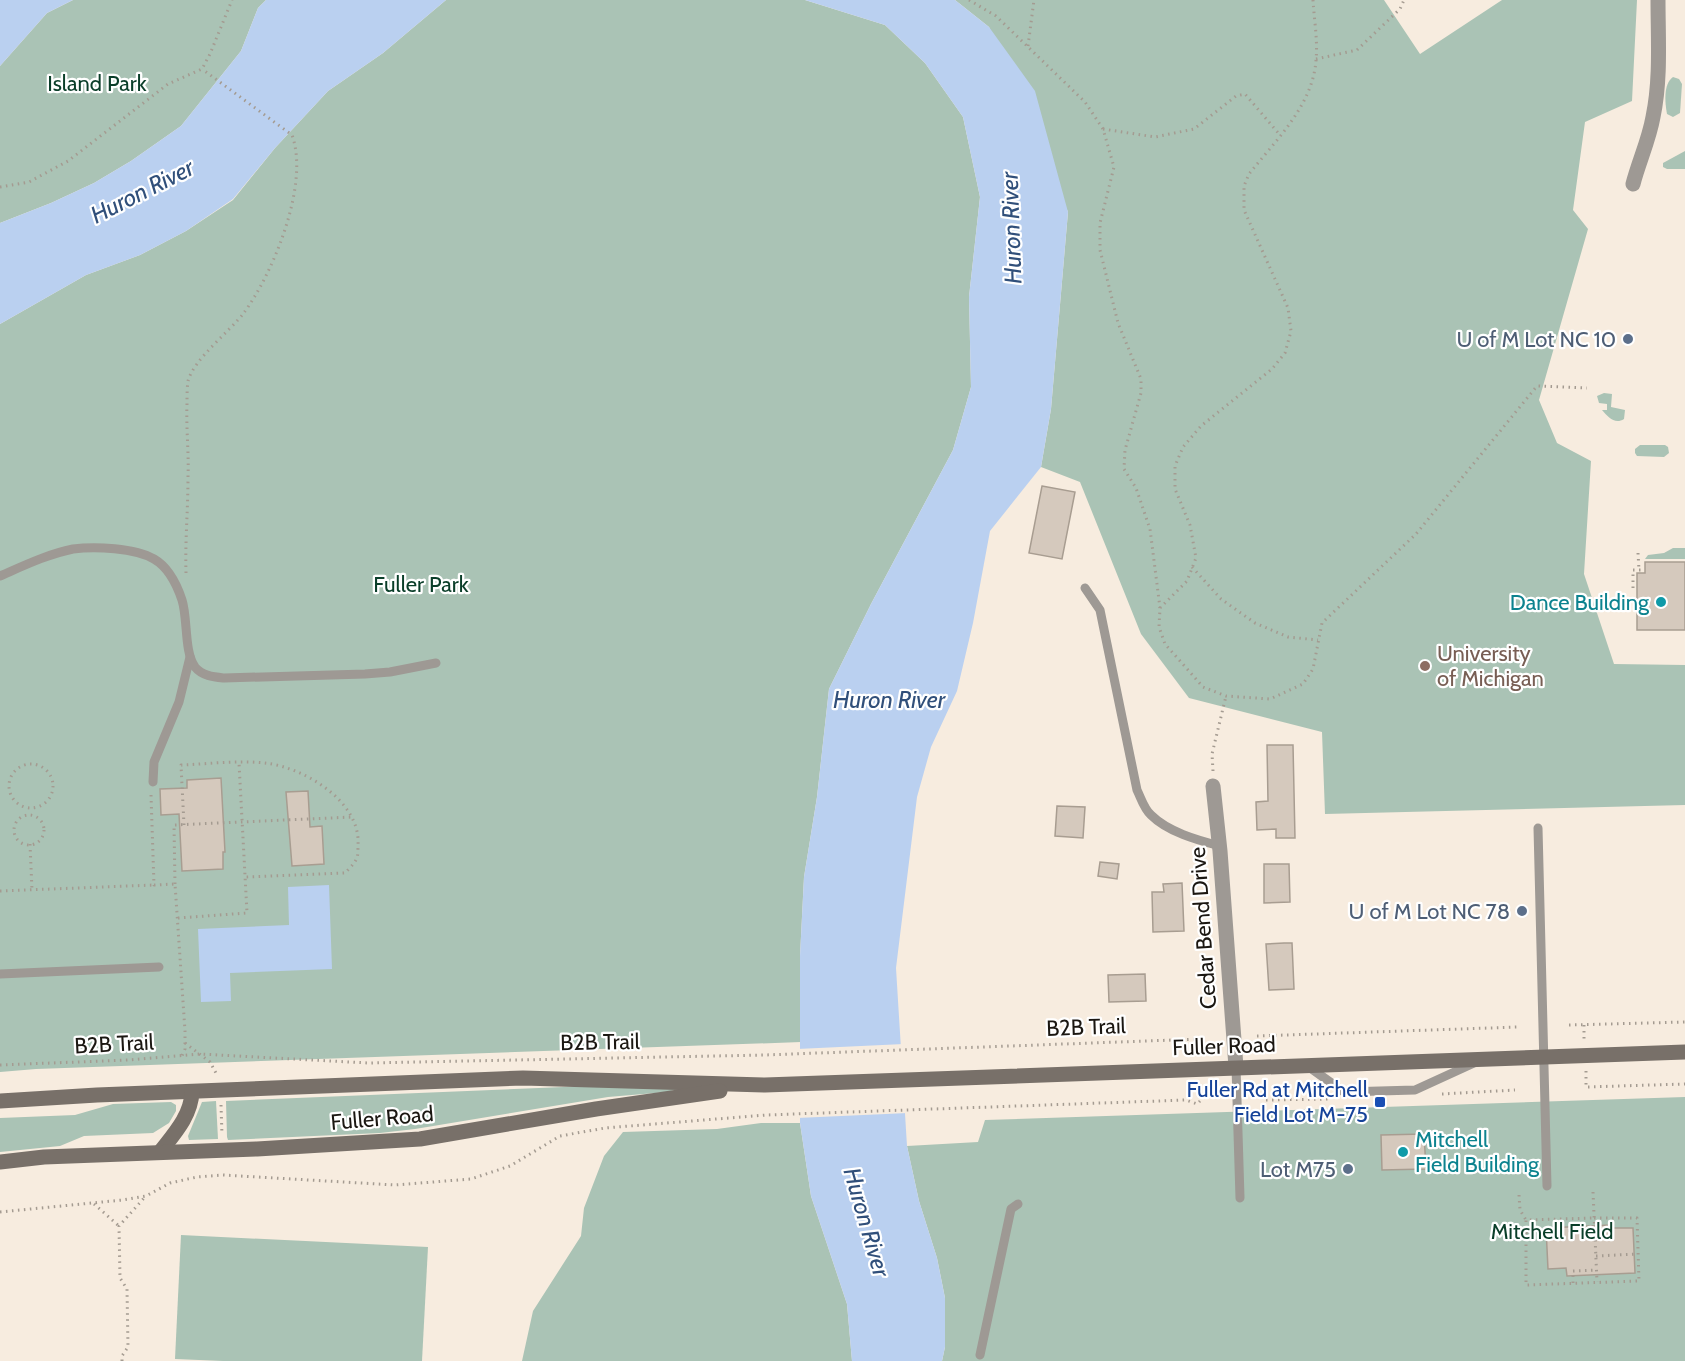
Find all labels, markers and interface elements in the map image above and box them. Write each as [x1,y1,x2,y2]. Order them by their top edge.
park label: Island Park [47,70,147,97]
water label: Huron River [85,152,200,229]
water label: Huron River [994,170,1027,285]
place label: U of M Lot NC 10 [1456,326,1616,353]
marker: U of M Lot NC 10 [1621,332,1635,346]
park label: Fuller Park [373,571,469,598]
place label: Dance Building [1510,589,1650,616]
marker: Dance Building [1654,595,1668,609]
place label: University of Michigan [1437,640,1544,692]
marker: University of Michigan [1418,659,1432,673]
water label: Huron River [833,685,947,714]
street label: Cedar Bend Drive [1184,846,1222,1010]
place label: U of M Lot NC 78 [1349,898,1510,925]
marker: U of M Lot NC 78 [1515,904,1529,918]
street label: B2B Trail [1046,1012,1127,1042]
street label: B2B Trail [74,1028,155,1060]
street label: B2B Trail [560,1028,641,1056]
street label: Fuller Road [1172,1031,1276,1061]
place label: Fuller Rd at Mitchell Field Lot M-75 [1186,1076,1369,1128]
marker: Fuller Rd at Mitchell Field Lot M-75 [1373,1095,1387,1109]
street label: Fuller Road [329,1100,435,1136]
place label: Mitchell Field Building [1415,1126,1540,1178]
marker: Mitchell Field Building [1396,1145,1410,1159]
place label: Lot M75 [1260,1156,1336,1183]
marker: Lot M75 [1341,1162,1355,1176]
water label: Huron River [838,1164,897,1281]
park label: Mitchell Field [1491,1218,1613,1245]

